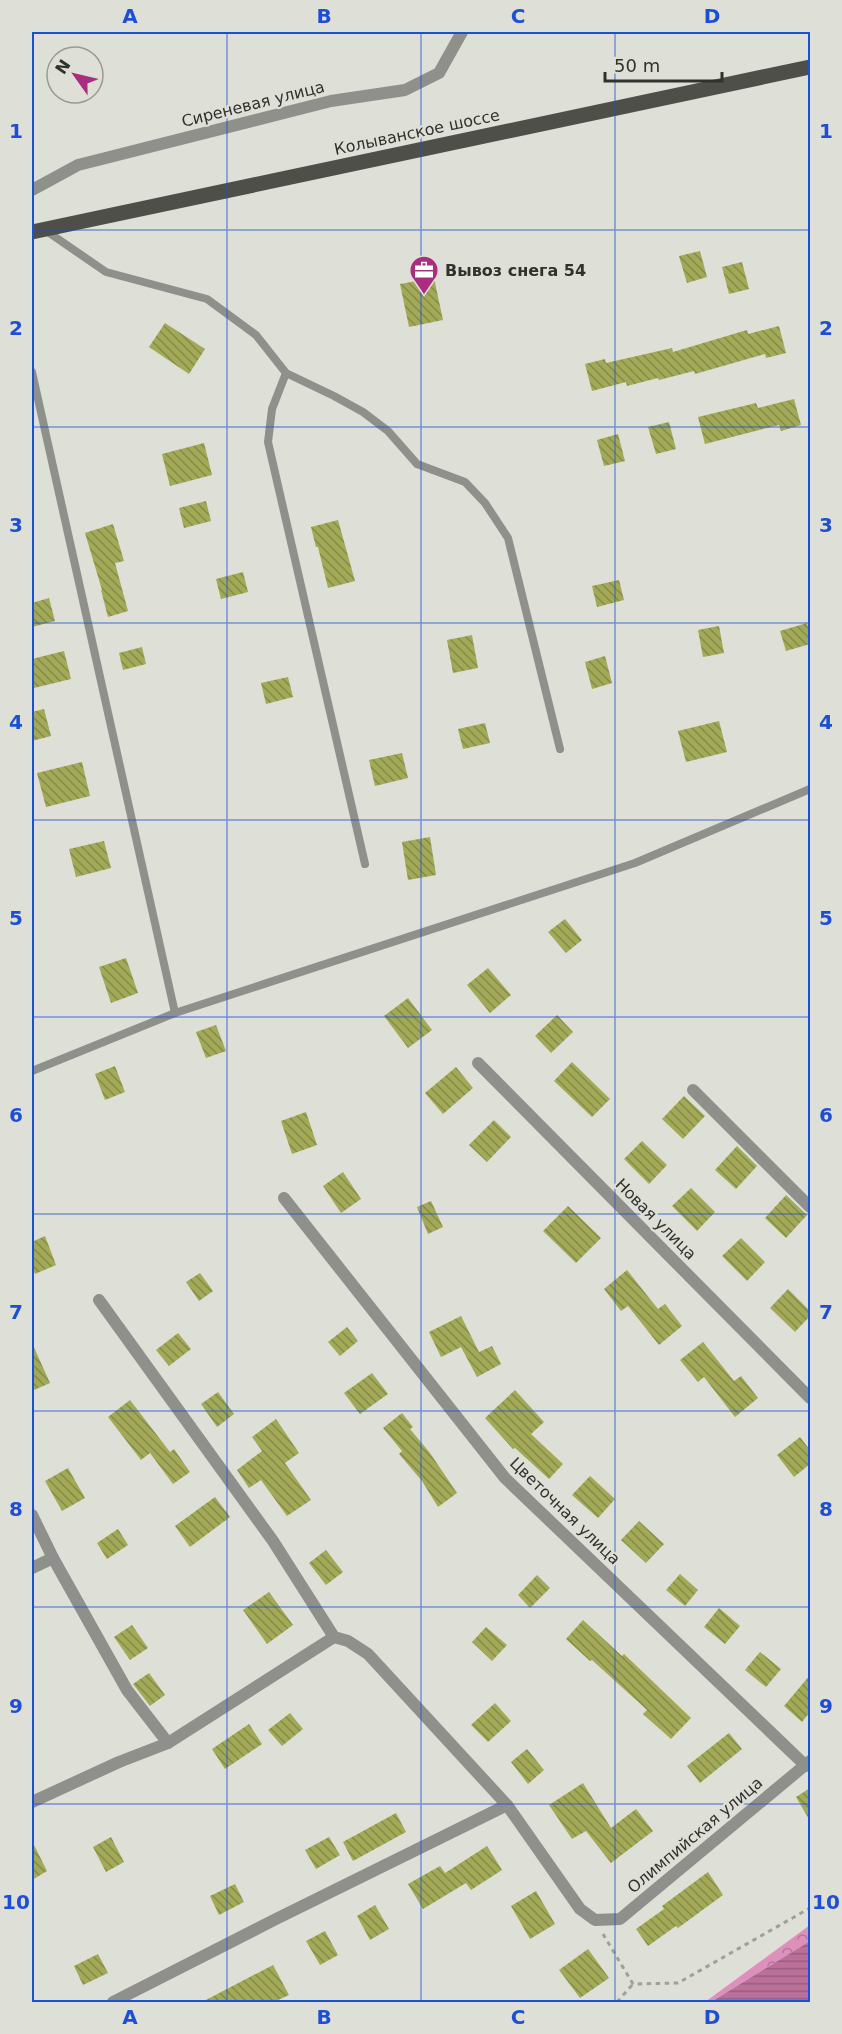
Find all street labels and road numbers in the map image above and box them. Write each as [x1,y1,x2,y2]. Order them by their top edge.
street label: Сиреневая улица [180,77,326,131]
street label: Колыванское шоссе [332,105,502,159]
street label: Новая улица [612,1175,700,1263]
street label: Цветочная улица [506,1453,624,1569]
street label: Олимпийская улица [624,1773,766,1897]

